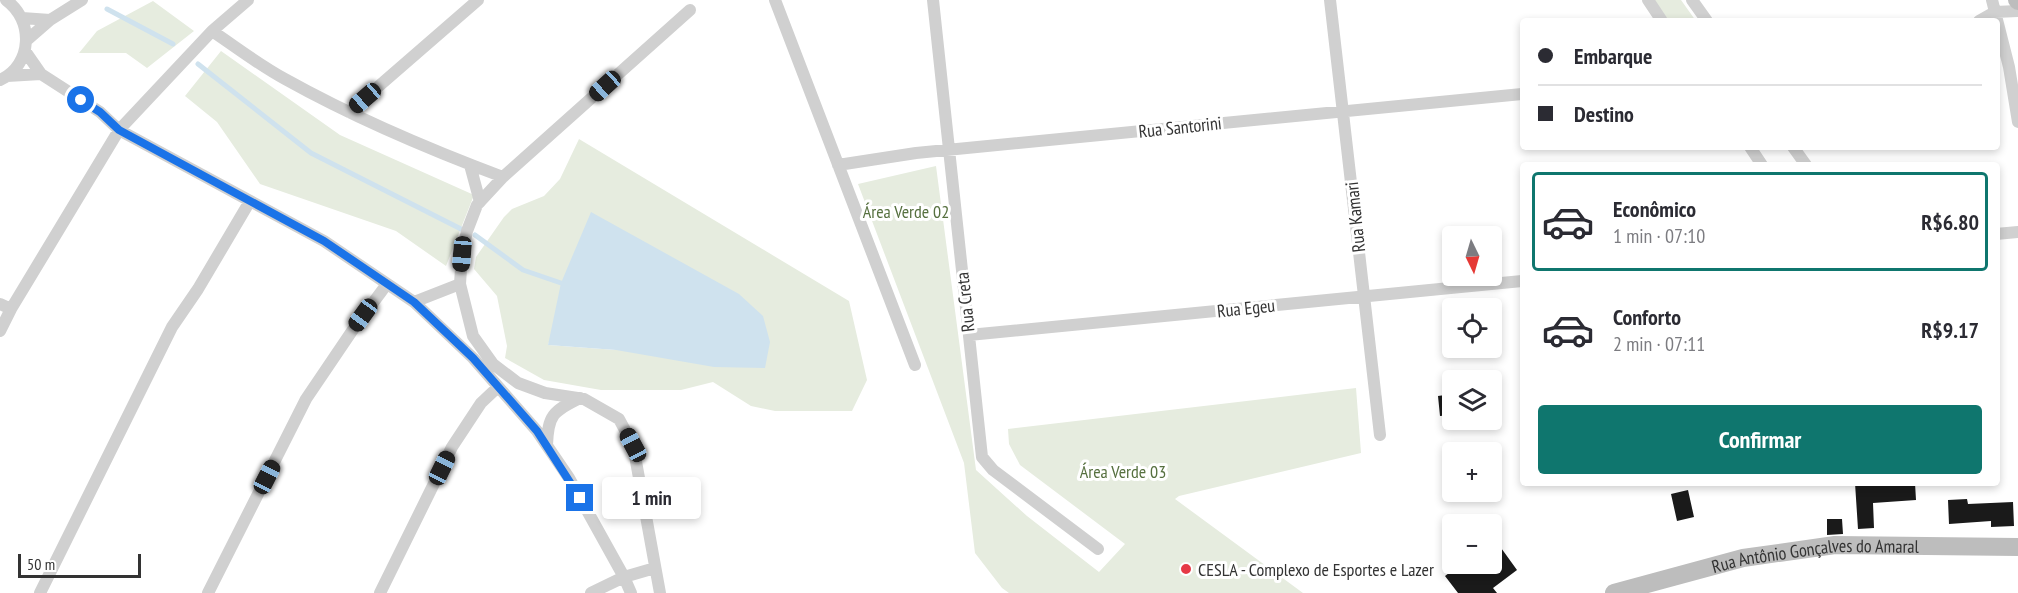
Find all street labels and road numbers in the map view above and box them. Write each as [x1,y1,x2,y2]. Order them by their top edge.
street label: Rua Santorini [1137,111,1223,143]
street label: Rua Kamari [1340,181,1370,253]
street label: Rua Creta [950,271,980,333]
street label: Rua Egeu [1216,294,1276,322]
street label: Rua Antônio Gonçalves do Amaral [1709,533,1920,578]

